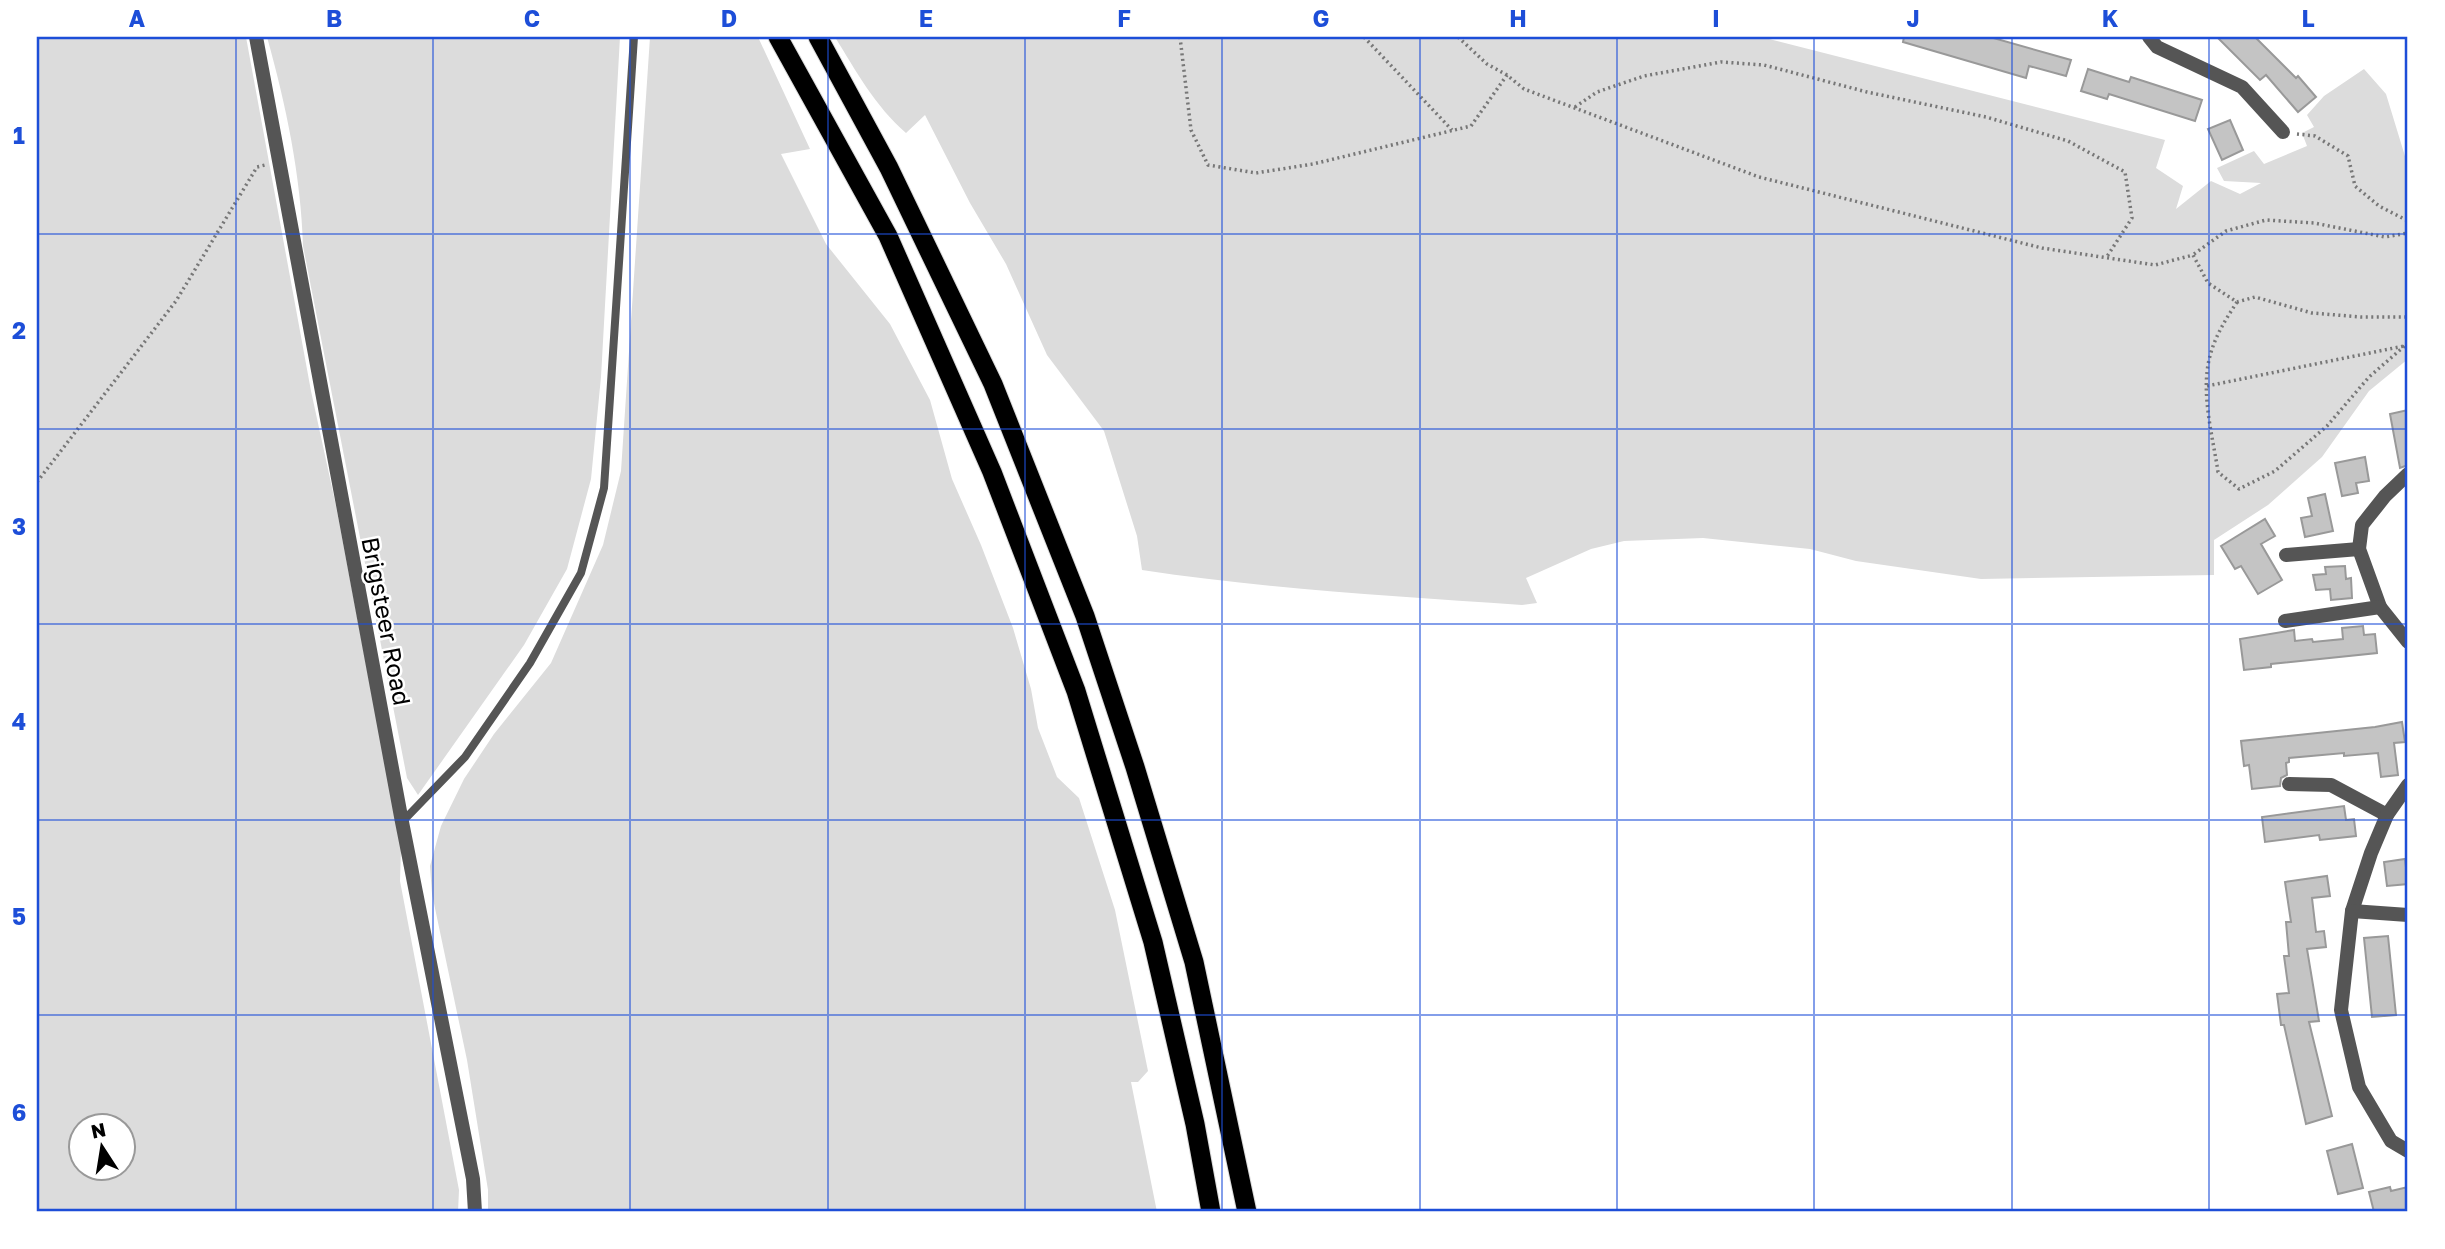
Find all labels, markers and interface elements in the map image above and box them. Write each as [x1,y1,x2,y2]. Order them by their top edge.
text: A [129,4,146,32]
text: B [326,4,342,32]
text: C [524,4,540,32]
text: D [721,4,737,32]
text: E [919,4,933,32]
text: F [1117,4,1131,32]
text: G [1313,4,1329,32]
text: H [1509,4,1527,32]
text: I [1712,4,1720,32]
text: J [1906,4,1920,32]
text: K [2102,4,2119,32]
text: L [2301,4,2315,32]
text: 1 [13,121,25,149]
text: 2 [12,316,26,344]
text: 3 [12,512,26,540]
street label: Brigsteer Road [356,534,418,708]
text: 4 [12,707,26,735]
text: 5 [12,902,26,930]
text: 6 [12,1098,26,1126]
north arrow [66,1112,136,1182]
text: N [89,1117,108,1143]

